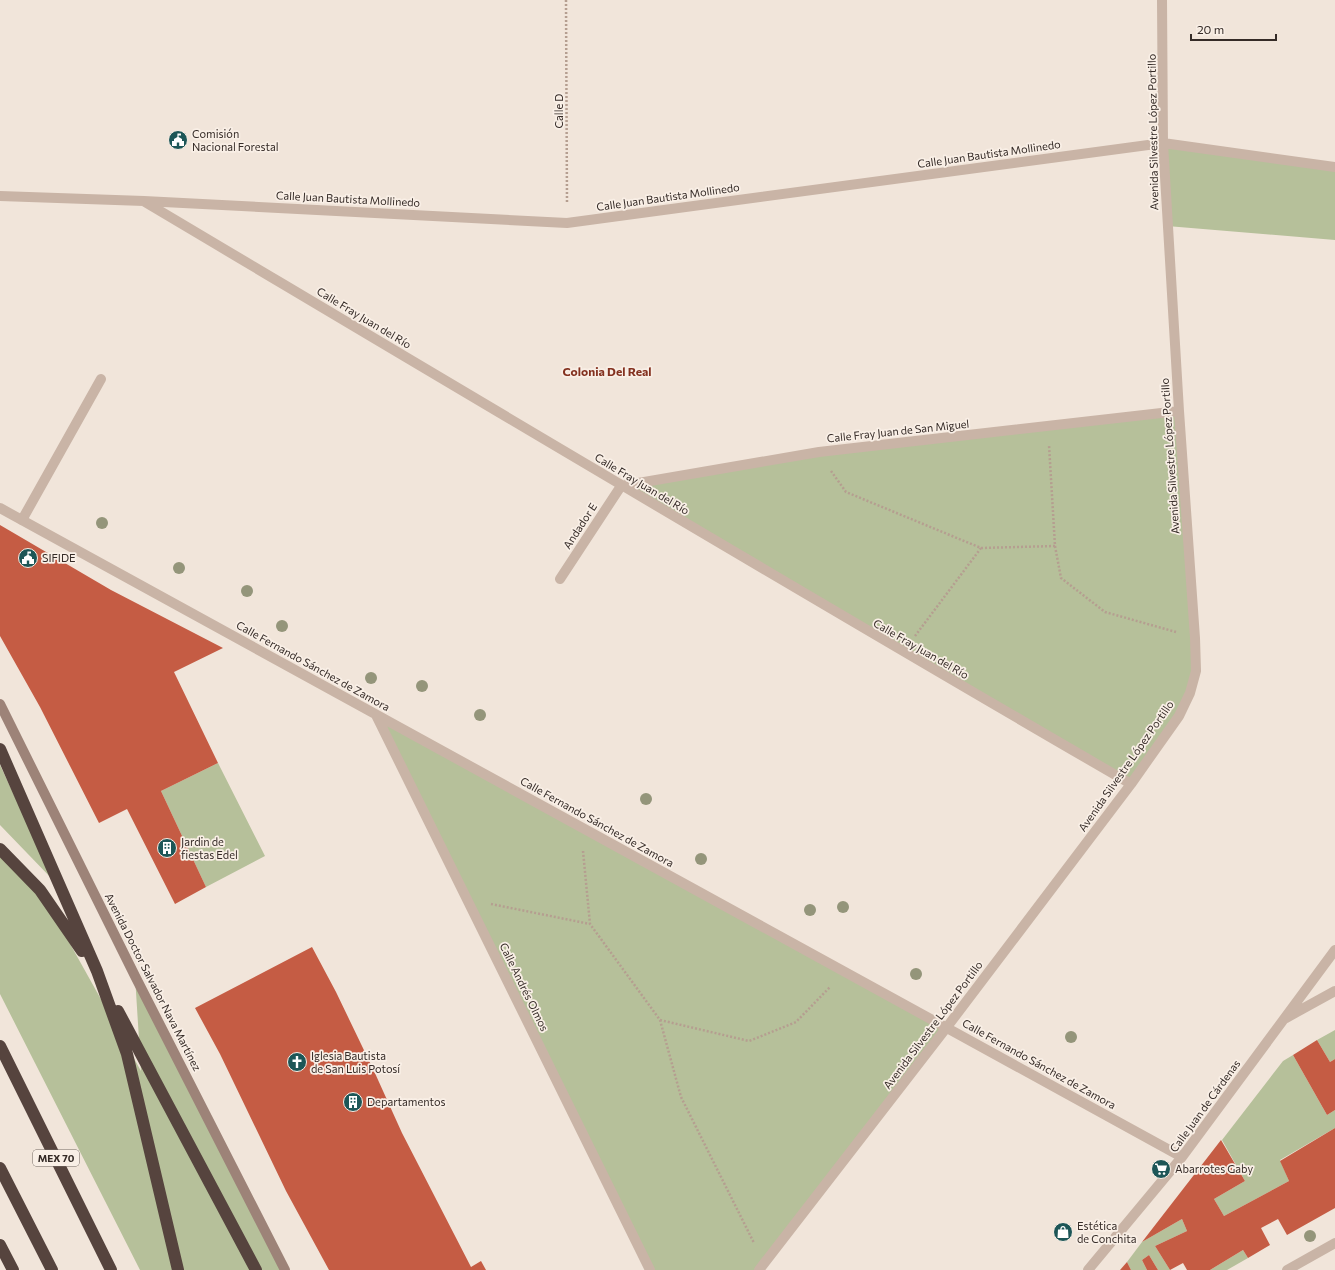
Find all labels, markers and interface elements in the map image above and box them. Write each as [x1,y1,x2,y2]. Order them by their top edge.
scale bar [1191,16,1276,42]
text: 20 m [1197,22,1224,36]
street label: Avenida Silvestre López Portillo [1145,53,1160,210]
street label: Calle D [552,94,565,128]
place label: Comisión Nacional Forestal [192,127,279,153]
public building icon: Comisión Nacional Forestal [167,129,189,151]
street label: Calle Juan Bautista Mollinedo [916,137,1062,171]
street label: Calle Juan Bautista Mollinedo [595,180,741,214]
street label: Calle Juan Bautista Mollinedo [275,188,421,210]
street label: Calle Fray Juan del Río [314,284,414,352]
district label: Colonia Del Real [562,364,652,378]
street label: Avenida Silvestre López Portillo [1158,377,1181,535]
street label: Calle Fray Juan de San Miguel [826,417,970,445]
street label: Calle Fray Juan del Río [592,450,692,518]
street label: Andador E [560,500,599,551]
public building icon: SIFIDE [17,547,39,569]
place label: SIFIDE [42,551,76,564]
street label: Calle Fray Juan del Río [871,616,972,682]
street label: Calle Fernando Sánchez de Zamora [234,618,392,713]
street label: Avenida Silvestre López Portillo [1075,697,1176,834]
street label: Calle Fernando Sánchez de Zamora [518,774,676,869]
place label: Jardin de fiestas Edel [181,835,238,861]
building icon: Jardin de fiestas Edel [156,837,178,859]
street label: Avenida Doctor Salvador Nava Martínez [103,891,204,1073]
street label: Calle Andrés Olmos [497,940,552,1033]
street label: Avenida Silvestre López Portillo [880,958,985,1091]
street label: Calle Fernando Sánchez de Zamora [960,1016,1118,1111]
place label: Iglesia Bautista de San Luis Potosí [311,1049,401,1075]
church icon: Iglesia Bautista de San Luis Potosí [286,1051,308,1073]
street label: Calle Juan de Cárdenas [1167,1057,1243,1155]
building icon: Departamentos [342,1091,364,1113]
place label: Departamentos [367,1095,445,1108]
road number: MEX 70 [33,1150,79,1166]
supermarket icon: Abarrotes Gaby [1150,1158,1172,1180]
place label: Abarrotes Gaby [1175,1162,1253,1175]
place label: Estética de Conchita [1077,1219,1137,1245]
shop icon: Estética de Conchita [1052,1221,1074,1243]

